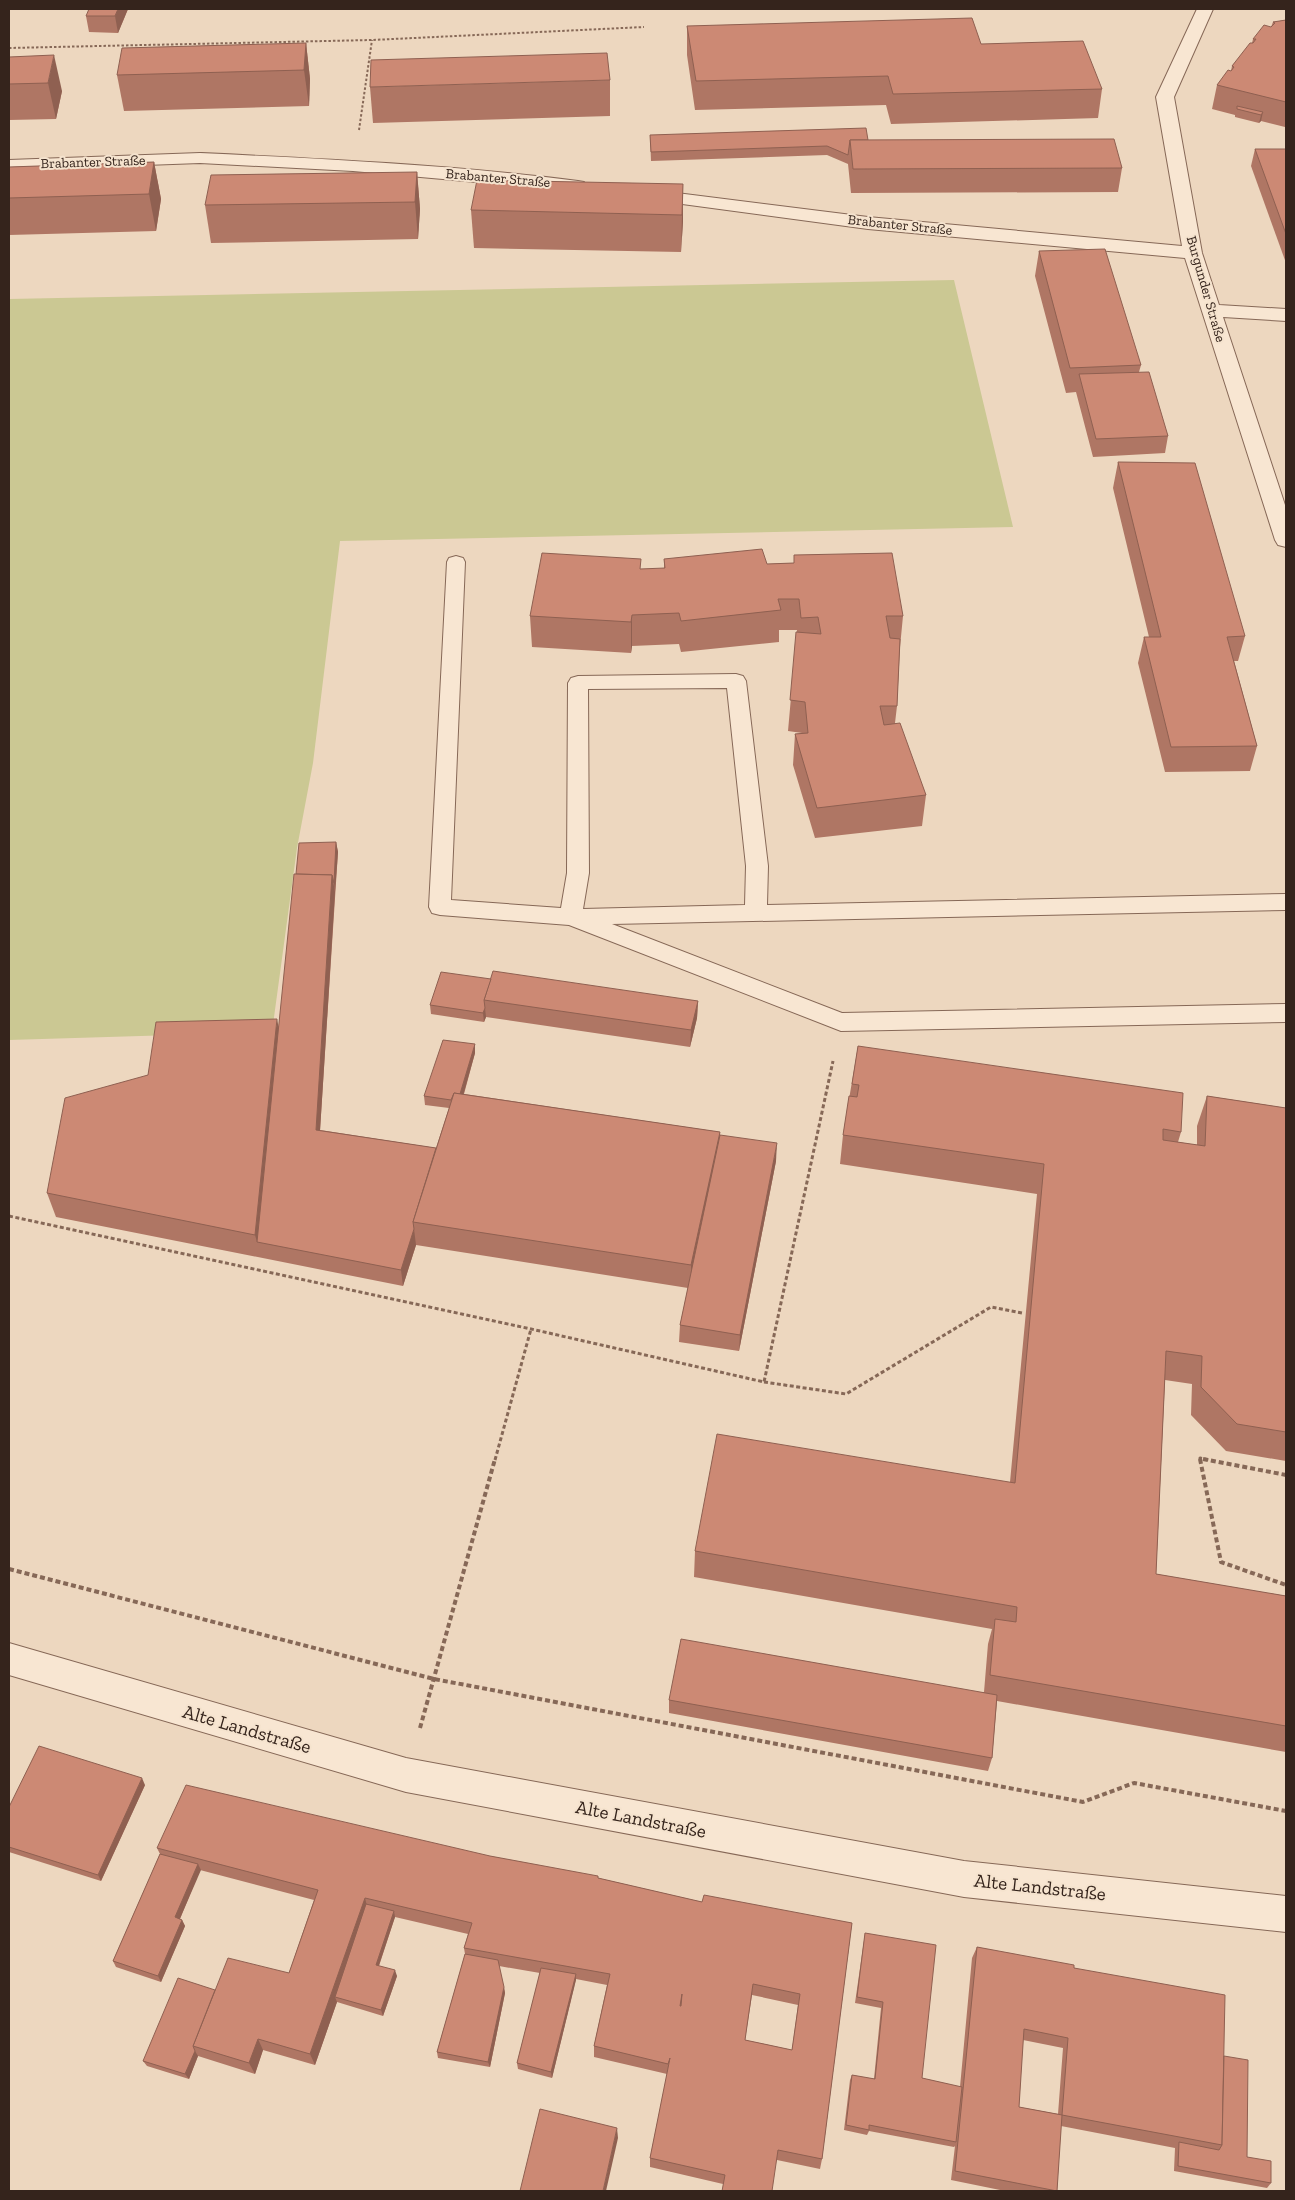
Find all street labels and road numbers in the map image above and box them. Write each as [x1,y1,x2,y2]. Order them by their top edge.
street label: Brabanter Straße [40,152,146,172]
street label: Brabanter Straße [445,165,551,191]
street label: Brabanter Straße [847,211,953,239]
street label: Burgunder Straße [1183,234,1229,345]
street label: Alte Landstraße [180,1700,314,1758]
street label: Alte Landstraße [574,1795,708,1843]
street label: Alte Landstraße [973,1869,1107,1905]

